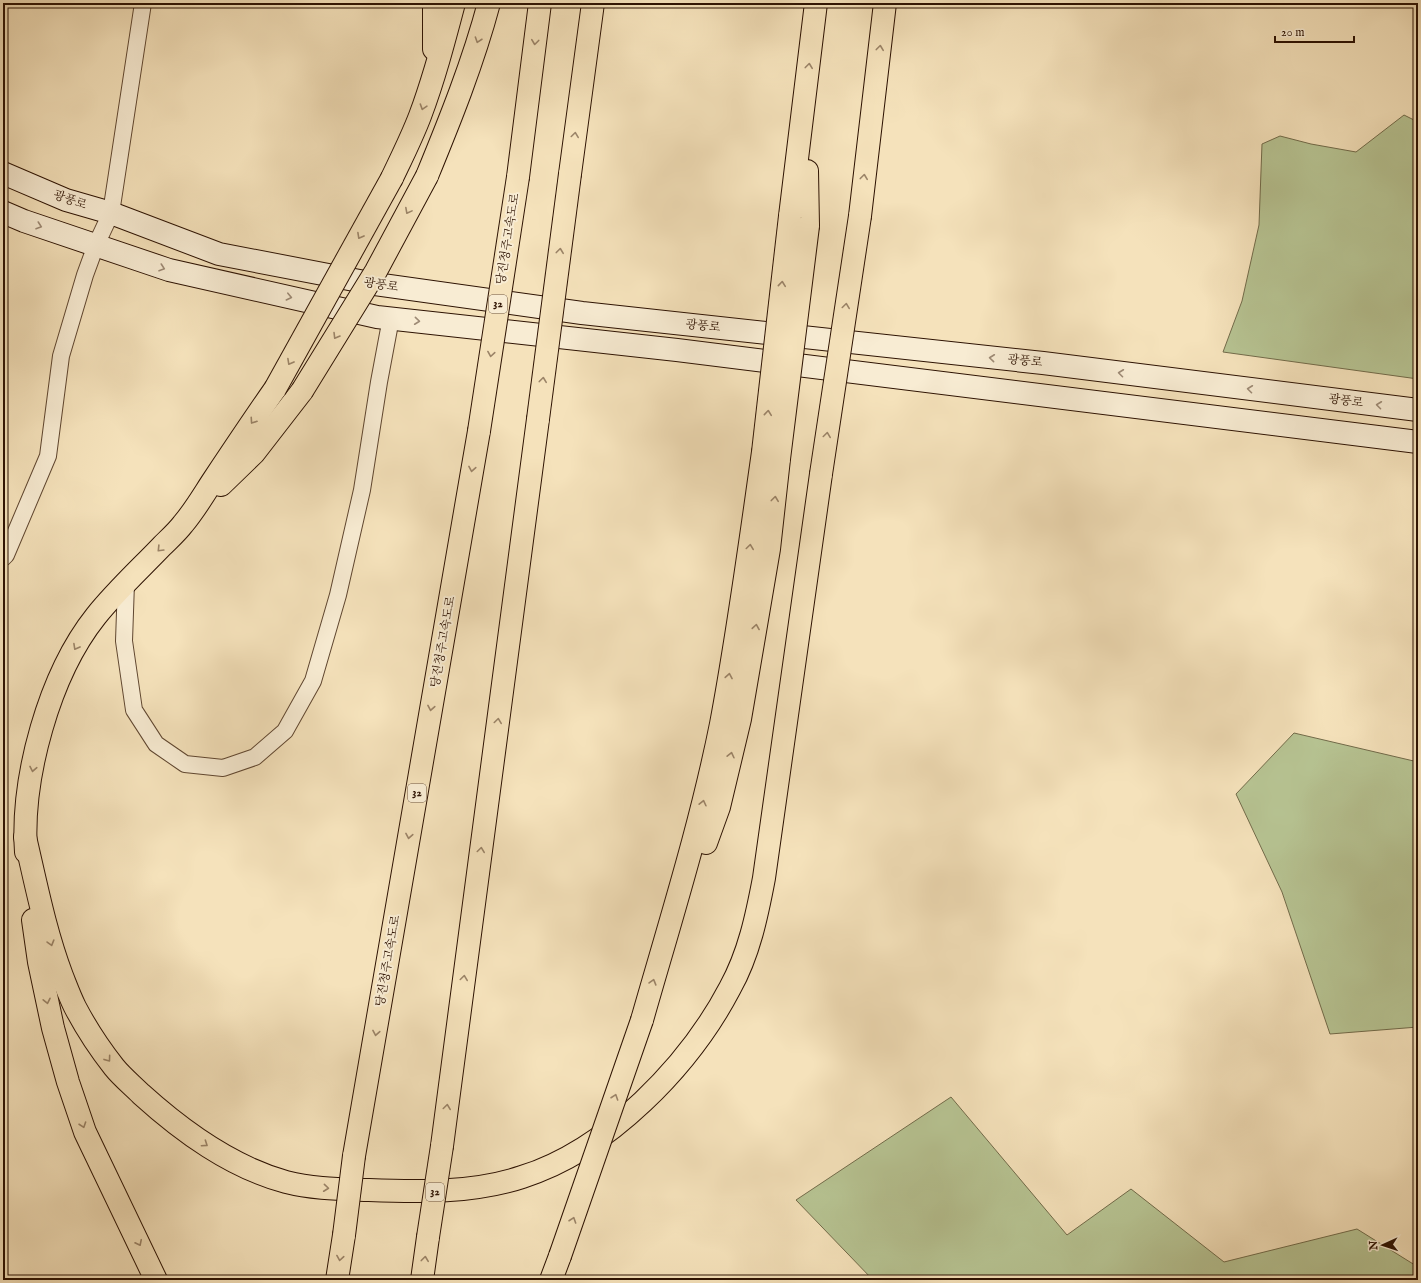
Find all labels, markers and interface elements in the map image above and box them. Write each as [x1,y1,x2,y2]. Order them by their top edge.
scale bar [1275,18,1354,44]
text: 20 m [1281,25,1304,40]
one-way arrow [474,37,483,44]
one-way arrow [531,39,540,45]
one-way arrow [875,45,884,51]
one-way arrow [804,63,813,69]
one-way arrow [419,104,428,111]
one-way arrow [570,132,579,138]
one-way arrow [860,174,869,180]
street label: 광풍로 [51,187,89,213]
street label: 당진청주고속도로 [493,192,523,286]
one-way arrow [405,207,413,214]
one-way arrow [36,221,43,230]
one-way arrow [357,232,364,240]
one-way arrow [555,248,564,254]
one-way arrow [159,263,166,272]
street label: 광풍로 [363,275,400,295]
one-way arrow [778,281,787,287]
one-way arrow [286,293,292,301]
road number: 32 [489,295,507,313]
one-way arrow [841,303,850,309]
one-way arrow [414,316,420,325]
street label: 광풍로 [685,317,721,335]
one-way arrow [334,332,341,339]
one-way arrow [487,350,496,357]
street label: 광풍로 [1007,352,1043,370]
one-way arrow [989,353,995,362]
one-way arrow [287,358,294,365]
one-way arrow [1118,369,1124,378]
one-way arrow [538,377,547,383]
one-way arrow [1247,385,1253,394]
street label: 광풍로 [1328,391,1365,411]
one-way arrow [1376,401,1382,410]
one-way arrow [763,410,772,416]
one-way arrow [251,417,258,424]
one-way arrow [822,432,831,438]
one-way arrow [468,466,477,472]
one-way arrow [770,496,779,502]
one-way arrow [157,544,165,552]
one-way arrow [745,544,754,550]
street label: 당진청주고속도로 [428,595,459,689]
one-way arrow [751,624,760,630]
one-way arrow [73,643,81,650]
one-way arrow [724,672,733,679]
one-way arrow [427,705,436,711]
one-way arrow [493,718,502,724]
one-way arrow [726,752,735,759]
one-way arrow [29,766,37,772]
road number: 32 [408,784,426,802]
one-way arrow [698,800,706,806]
one-way arrow [405,833,414,839]
one-way arrow [476,846,485,853]
street label: 당진청주고속도로 [373,914,404,1008]
one-way arrow [46,939,55,946]
one-way arrow [459,975,468,981]
one-way arrow [648,979,657,986]
one-way arrow [43,997,51,1004]
one-way arrow [372,1030,380,1036]
one-way arrow [103,1055,111,1062]
one-way arrow [611,1093,619,1100]
one-way arrow [442,1104,451,1110]
one-way arrow [78,1122,87,1129]
one-way arrow [201,1139,208,1147]
one-way arrow [323,1183,329,1192]
road number: 32 [426,1183,444,1201]
one-way arrow [568,1216,576,1223]
north arrow [1363,1225,1403,1265]
one-way arrow [134,1239,142,1246]
text: N [1367,1240,1381,1252]
one-way arrow [337,1254,345,1261]
one-way arrow [420,1256,429,1262]

